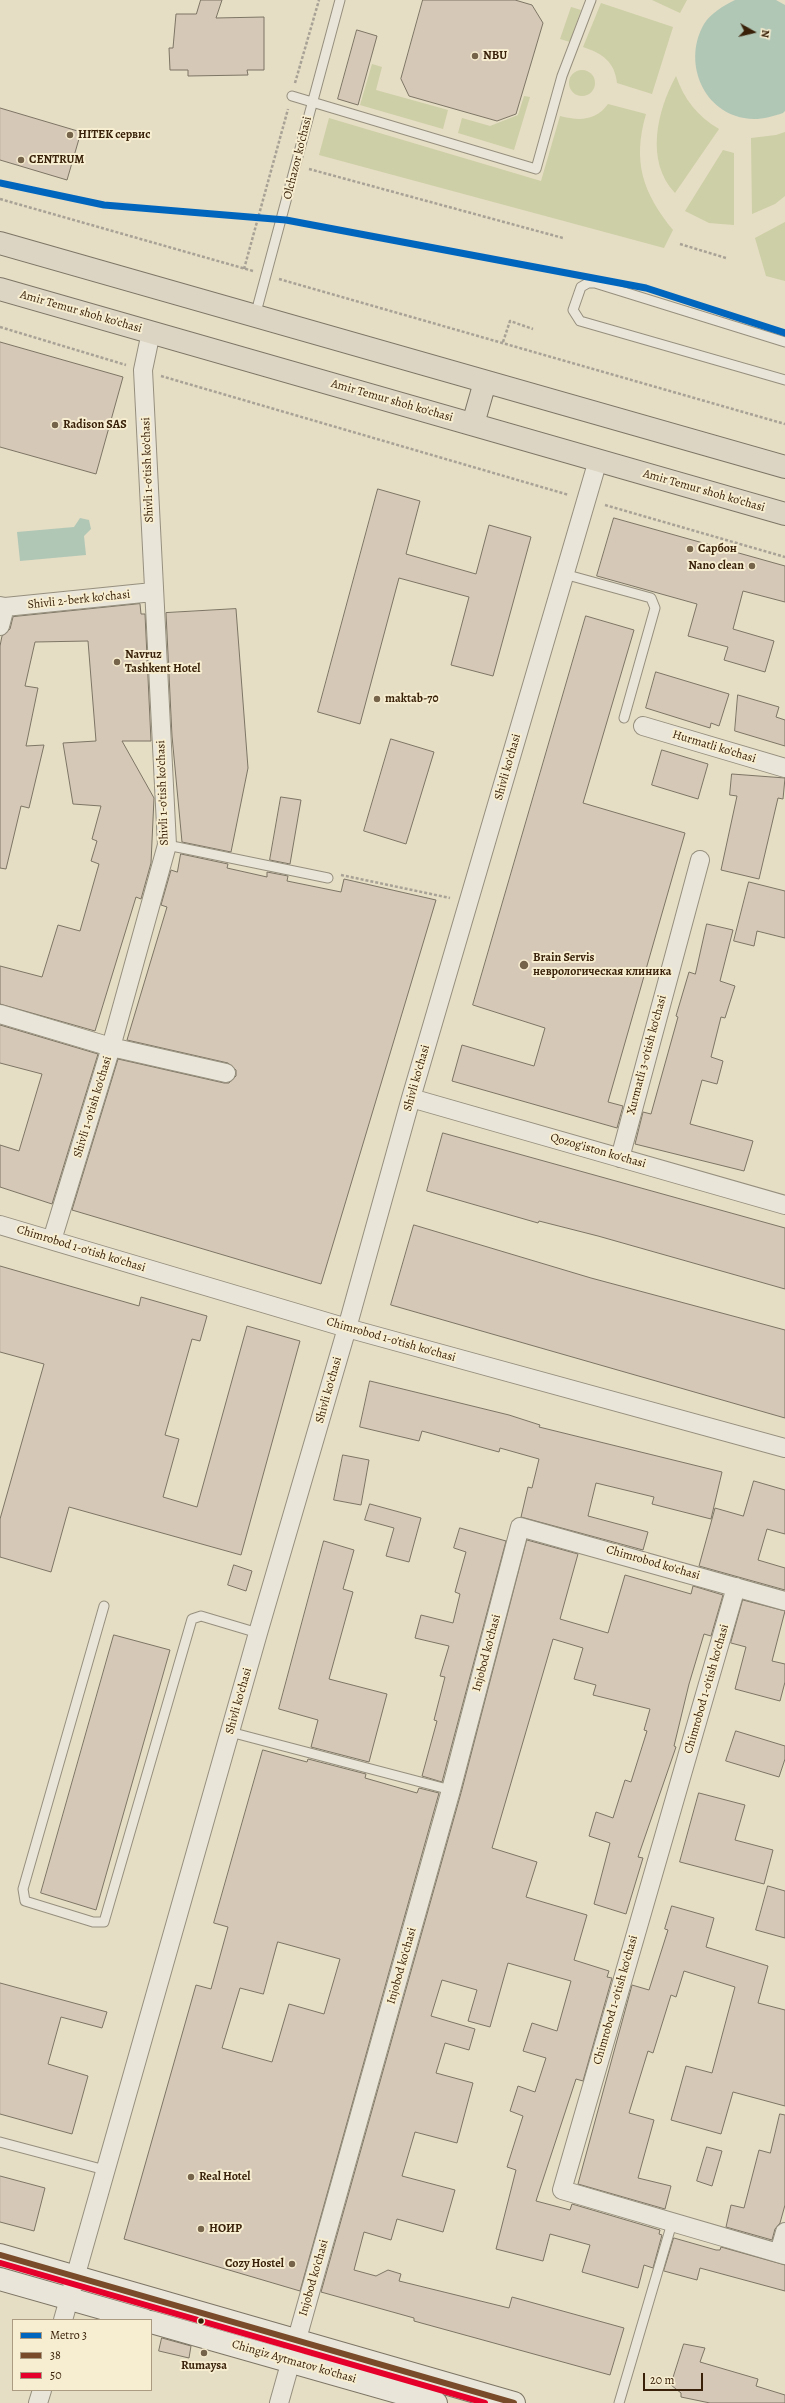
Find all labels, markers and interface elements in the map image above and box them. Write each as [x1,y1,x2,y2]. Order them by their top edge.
north arrow [733,12,773,52]
text: N [757,29,773,39]
place label: NBU [483,49,507,63]
marker: NBU [470,51,480,61]
street label: Olchazor ko'chasi [281,115,315,201]
place label: HITEK сервис [78,128,150,142]
marker: HITEK сервис [65,130,75,140]
place label: CENTRUM [29,153,84,167]
marker: CENTRUM [16,155,26,165]
street label: Amir Temur shoh ko'chasi [18,288,144,336]
street label: Amir Temur shoh ko'chasi [329,377,455,425]
street label: Shivli 1-o'tish ko'chasi [139,417,157,523]
place label: Radison SAS [63,418,127,432]
marker: Radison SAS [50,420,60,430]
street label: Amir Temur shoh ko'chasi [641,467,767,515]
place label: Сарбон [698,542,737,556]
marker: Сарбон [685,544,695,554]
place label: Nano clean [688,559,744,573]
marker: Nano clean [747,561,757,571]
street label: Shivli 2-berk ko'chasi [27,587,131,613]
place label: Navruz Tashkent Hotel [125,648,200,676]
marker: Navruz Tashkent Hotel [112,657,122,667]
place label: maktab-70 [385,692,438,706]
marker: maktab-70 [372,694,382,704]
street label: Hurmatli ko'chasi [670,727,758,767]
street label: Shivli ko'chasi [492,732,524,802]
street label: Shivli 1-o'tish ko'chasi [154,740,172,846]
place label: Brain Servis неврологическая клиника [533,951,671,979]
marker: Brain Servis неврологическая клиника [518,959,530,971]
street label: Xurmatli 3-o'tish ko'chasi [624,994,670,1116]
street label: Shivli ko'chasi [401,1043,433,1113]
street label: Shivli 1-o'tish ko'chasi [71,1054,115,1160]
street label: Qozog'iston ko'chasi [549,1130,647,1172]
street label: Chimrobod 1-o'tish ko'chasi [15,1223,147,1275]
street label: Chimrobod 1-o'tish ko'chasi [325,1315,457,1365]
street label: Shivli ko'chasi [313,1355,345,1425]
street label: Chimrobod ko'chasi [604,1543,702,1583]
street label: Injobod ko'chasi [470,1613,504,1693]
street label: Chimrobod 1-o'tish ko'chasi [682,1623,732,1755]
street label: Shivli ko'chasi [223,1666,255,1736]
street label: Injobod ko'chasi [384,1926,420,2006]
street label: Chimrobod 1-o'tish ko'chasi [591,1934,641,2066]
place label: Real Hotel [199,2170,250,2184]
marker: Real Hotel [186,2172,196,2182]
place label: НОИР [209,2222,242,2236]
marker: НОИР [196,2224,206,2234]
street label: Injobod ko'chasi [296,2238,332,2318]
place label: Cozy Hostel [225,2257,284,2271]
marker: Cozy Hostel [287,2259,297,2269]
unlabelled marker [196,2316,206,2326]
legend [12,2319,152,2391]
text: Metro 3 [50,2327,87,2343]
street label: Chingiz Aytmatov ko'chasi [230,2337,358,2387]
text: 38 [50,2347,61,2363]
marker: Rumaysa [199,2348,209,2358]
place label: Rumaysa [181,2359,227,2373]
scale bar [645,2365,705,2391]
text: 50 [50,2367,62,2383]
text: 20 m [650,2372,674,2388]

